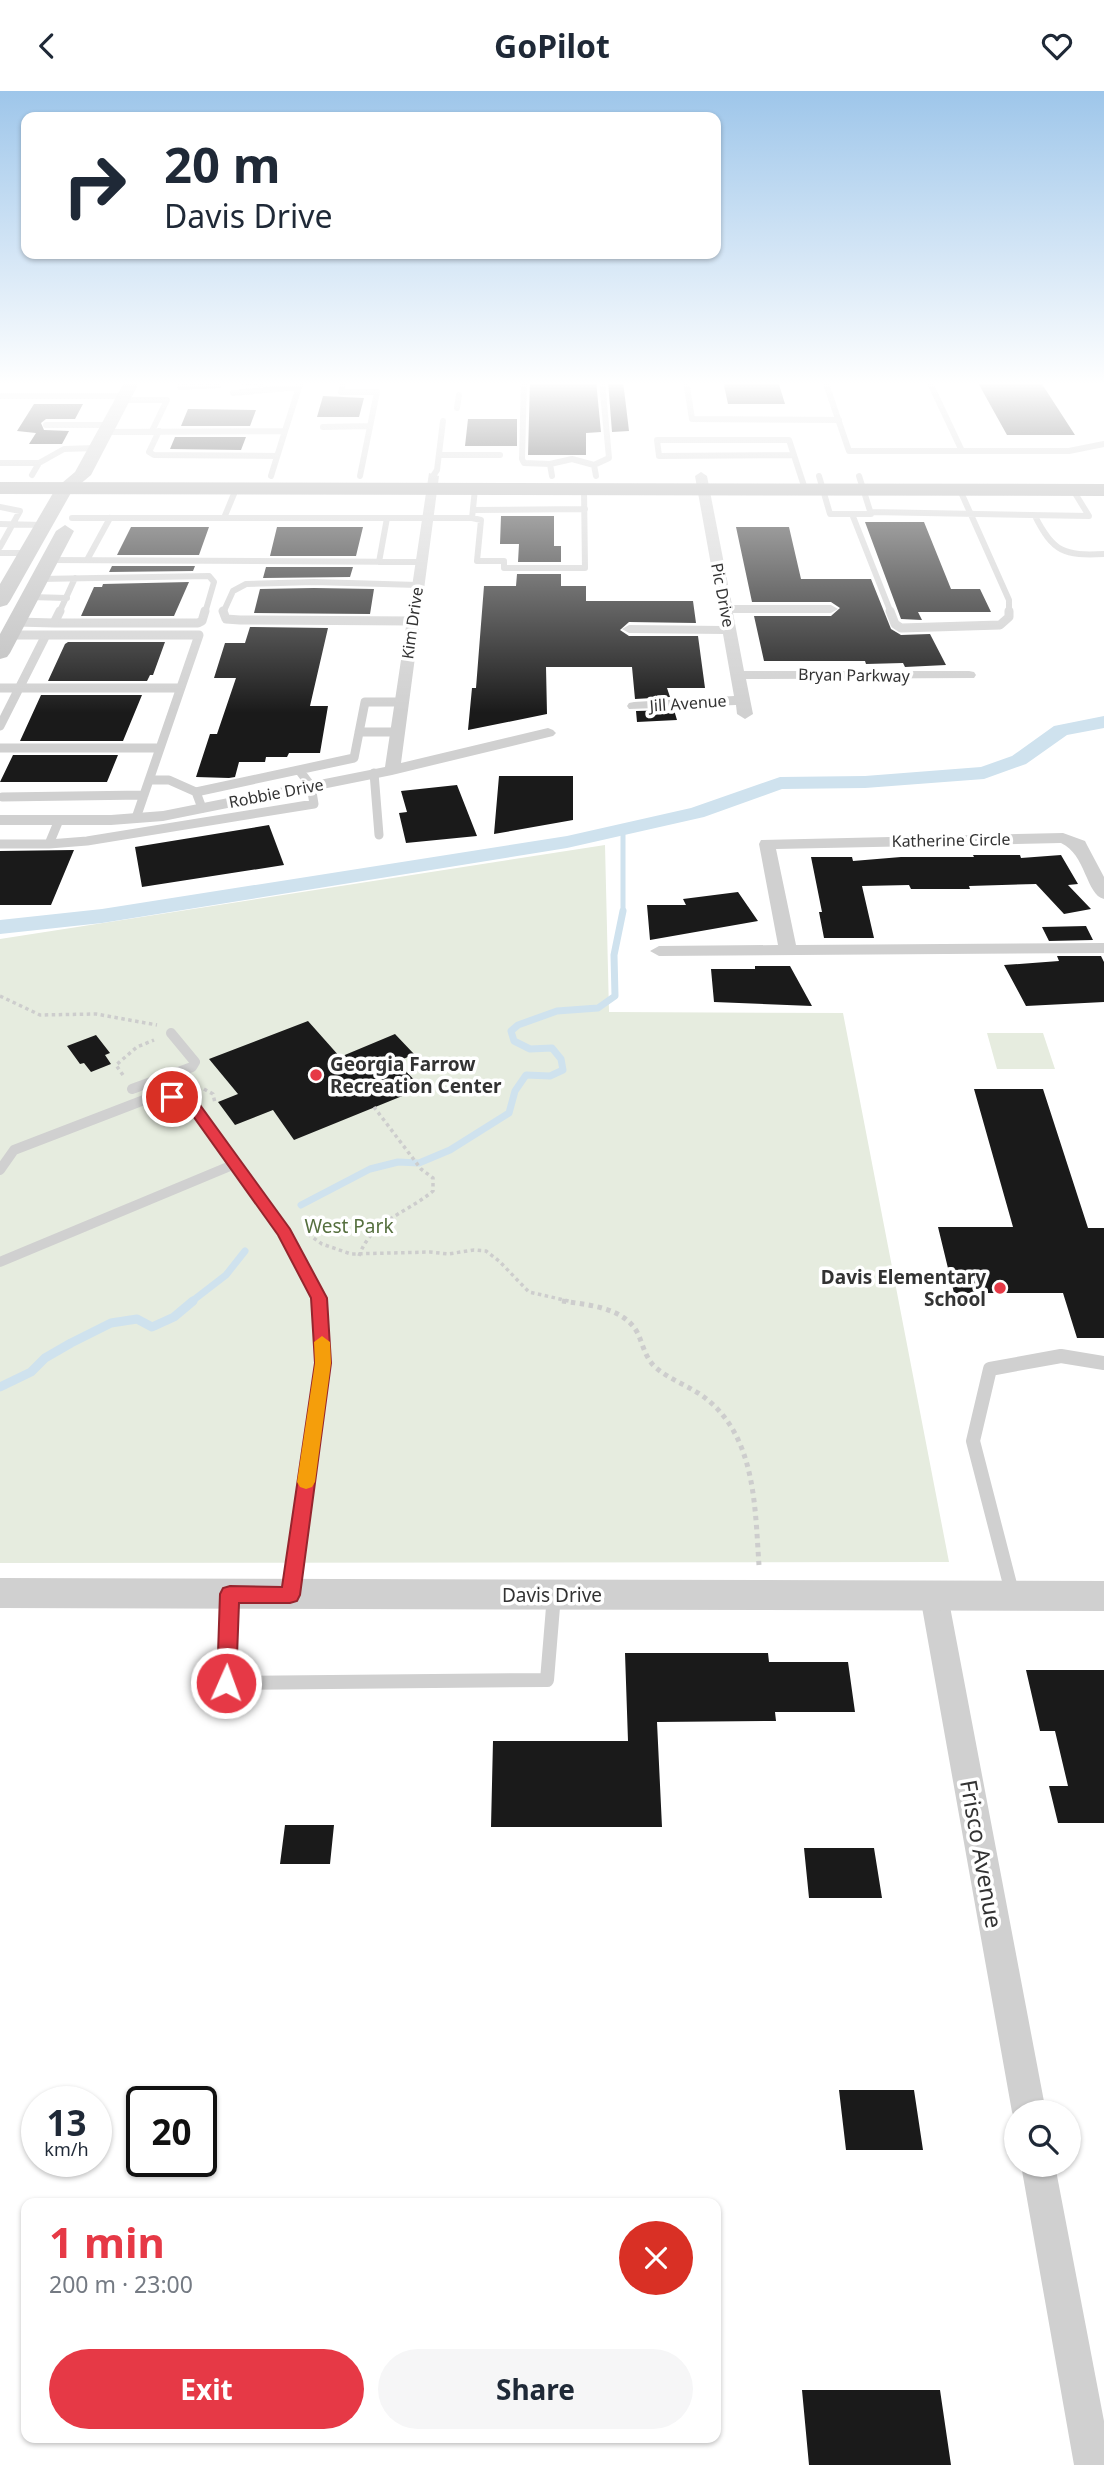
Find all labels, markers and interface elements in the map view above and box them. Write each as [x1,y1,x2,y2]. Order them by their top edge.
text: GoPilot [494,24,610,67]
icon: back [28,27,66,65]
icon: heart [1038,27,1076,65]
text: 20 m [164,131,281,197]
icon: right [49,140,140,231]
text: Davis Drive [164,194,333,237]
street label: Pic Drive [706,561,740,629]
street label: Kim Drive [396,585,428,661]
street label: Bryan Parkway [798,663,911,687]
street label: Jill Avenue [647,689,727,717]
street label: Robbie Drive [227,773,325,813]
street label: Katherine Circle [891,828,1011,852]
place label: Georgia Farrow Recreation Center [330,1051,502,1099]
pin [142,1067,202,1127]
marker: Georgia Farrow Recreation Center [308,1067,324,1083]
icon: arrive [153,1078,191,1116]
park label: West Park [304,1213,394,1239]
place label: Davis Elementary School [821,1264,986,1312]
marker: Davis Elementary School [992,1280,1008,1296]
street label: Davis Drive [502,1582,602,1608]
position arrow [189,1646,263,1720]
street label: Frisco Avenue [953,1777,1011,1931]
speed limit sign: 20 [126,2086,217,2177]
text: 13 [46,2099,87,2146]
map controls [1004,2100,1081,2177]
button: search [1004,2100,1081,2177]
text: km/h [44,2137,89,2161]
text: 1 min [49,2213,165,2270]
button: close [619,2221,693,2295]
text: 200 m · 23:00 [49,2268,193,2300]
button: Exit [49,2349,364,2429]
button: Share [378,2349,693,2429]

